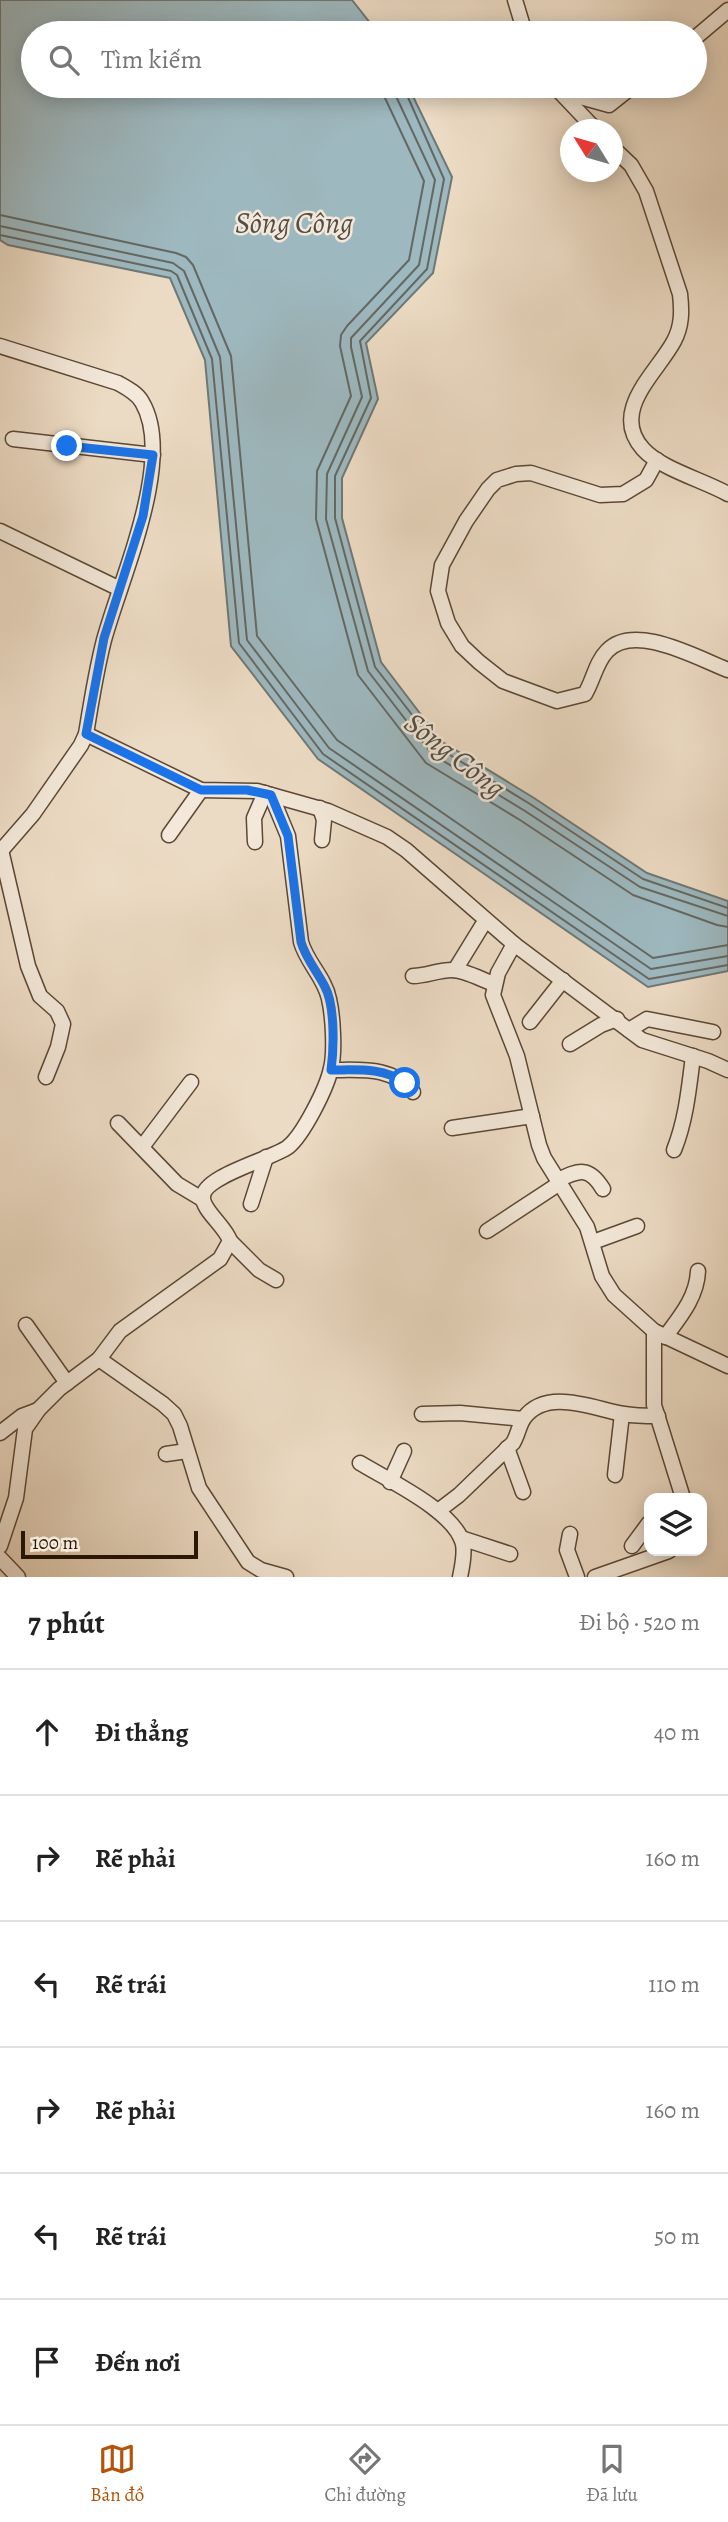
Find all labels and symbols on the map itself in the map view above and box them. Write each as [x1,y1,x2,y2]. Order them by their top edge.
north arrow [560,119,623,182]
water label: Sông Công [235,203,354,243]
route end [51,430,82,461]
water label: Sông Công [396,703,514,808]
route start [389,1067,420,1098]
scale bar [21,1528,198,1560]

